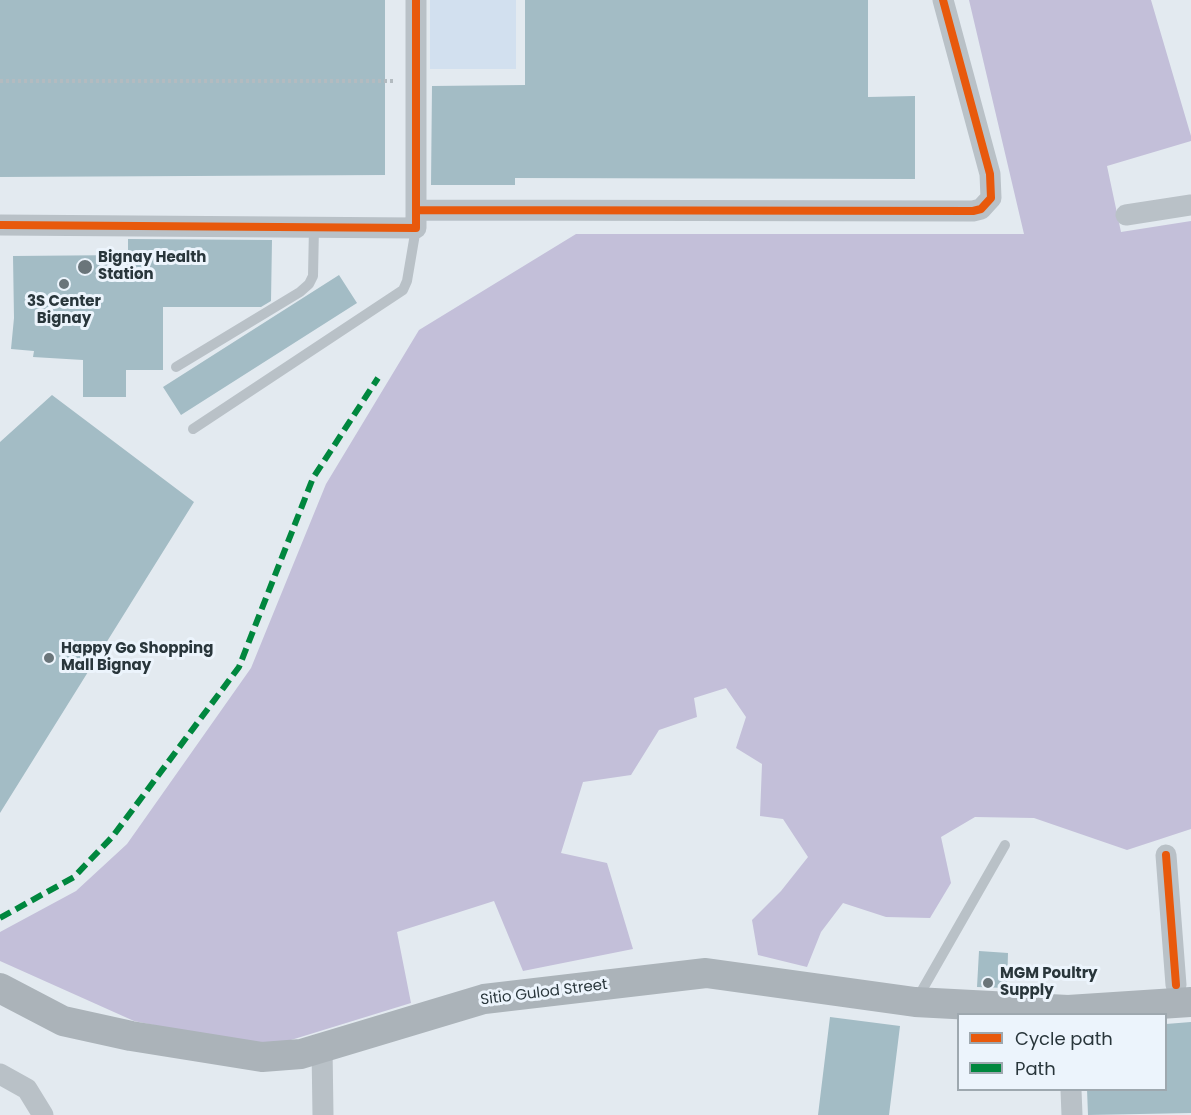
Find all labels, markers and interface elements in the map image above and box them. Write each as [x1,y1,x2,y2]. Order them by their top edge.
place label: Bignay Health Station [98,249,206,284]
marker: Bignay Health Station [76,258,94,276]
marker: 3S Center Bignay [57,277,71,291]
place label: 3S Center Bignay [27,293,101,328]
place label: Happy Go Shopping Mall Bignay [61,640,213,675]
marker: Happy Go Shopping Mall Bignay [42,651,56,665]
place label: MGM Poultry Supply [1000,965,1098,1000]
street label: Sitio Gulod Street [479,976,609,1010]
marker: MGM Poultry Supply [981,976,995,990]
legend [957,1013,1167,1091]
text: Cycle path [1015,1026,1113,1051]
text: Path [1015,1056,1056,1081]

